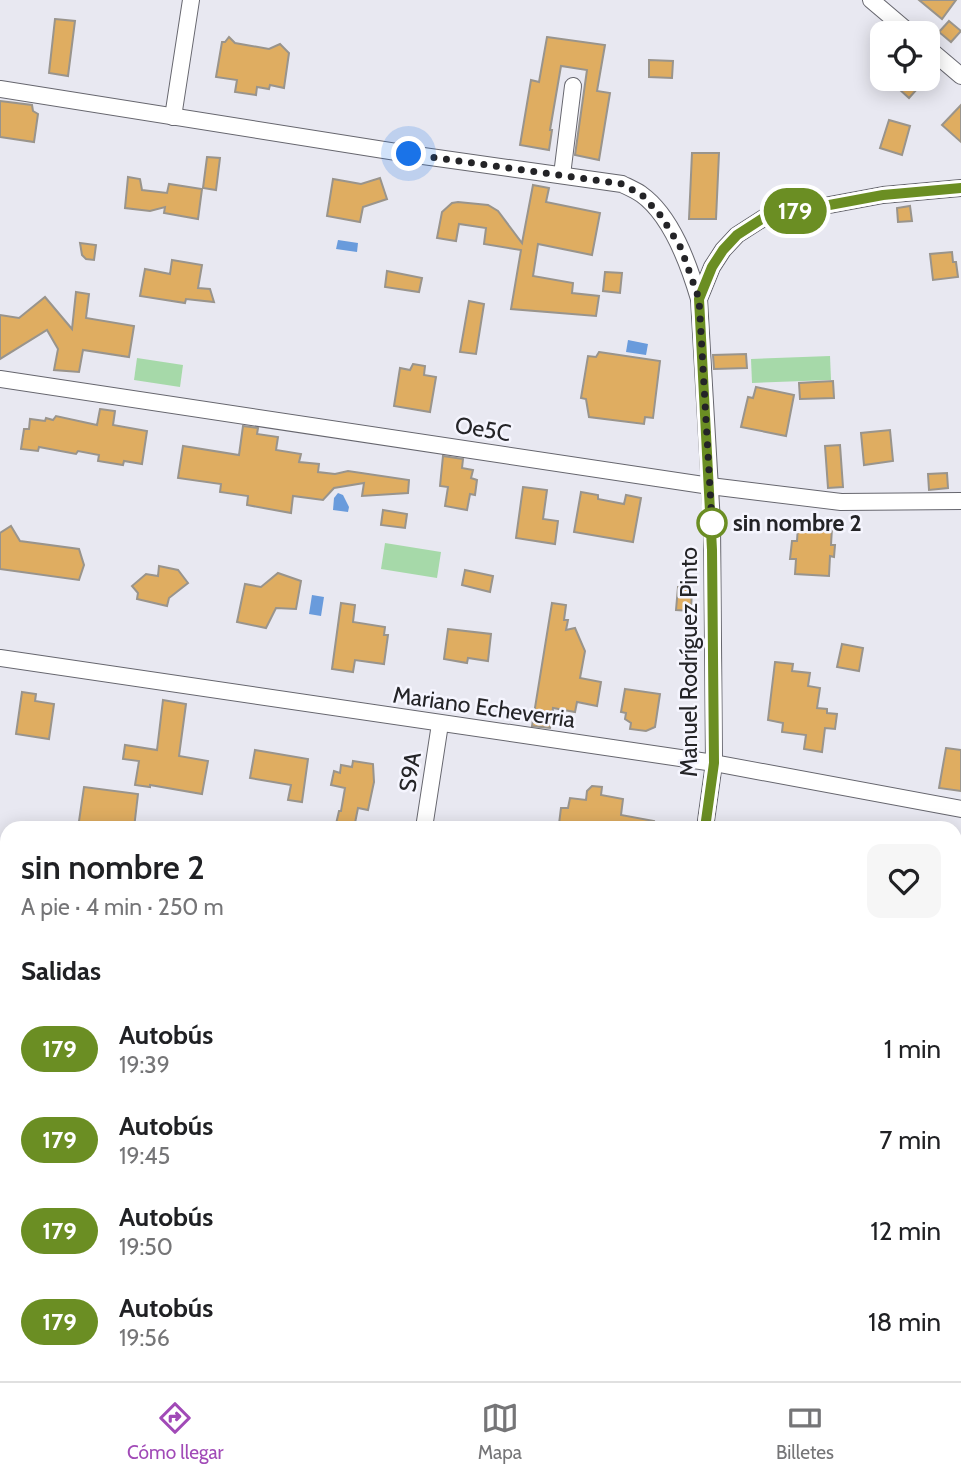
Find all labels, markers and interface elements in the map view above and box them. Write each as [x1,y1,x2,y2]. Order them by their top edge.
map controls [870,21,940,91]
button: locate [870,21,940,91]
your location [391,136,426,171]
line badge: 179 [755,188,835,234]
text: 179 [778,196,812,225]
street label: Oe5C [453,411,513,447]
marker: sin nombre 2 [697,508,727,538]
place label: sin nombre 2 [733,509,862,537]
street label: Manuel Rodríguez Pinto [675,547,703,777]
street label: Mariano Echeverria [391,680,577,734]
street label: S9A [393,750,427,794]
button: heart [867,844,941,918]
text: sin nombre 2 [21,847,205,887]
text: A pie · 4 min · 250 m [21,893,224,921]
text: Salidas [21,955,101,987]
text: Autobús [119,1019,213,1051]
text: 1 min [884,1033,941,1065]
text: 179 [42,1034,77,1063]
text: 19:39 [119,1051,170,1079]
text: Autobús [119,1110,213,1142]
text: 7 min [879,1124,941,1156]
text: 179 [42,1125,77,1154]
text: 19:45 [119,1142,170,1170]
text: Autobús [119,1201,213,1233]
text: 12 min [870,1215,941,1247]
text: 179 [42,1216,77,1245]
text: 19:50 [119,1233,173,1261]
text: Autobús [119,1292,213,1324]
text: 18 min [868,1306,941,1338]
text: 179 [42,1307,77,1336]
text: 19:56 [119,1324,170,1352]
tab: Cómo llegar [127,1399,224,1464]
tab: Mapa [478,1399,522,1464]
tab: Billetes [776,1399,834,1464]

